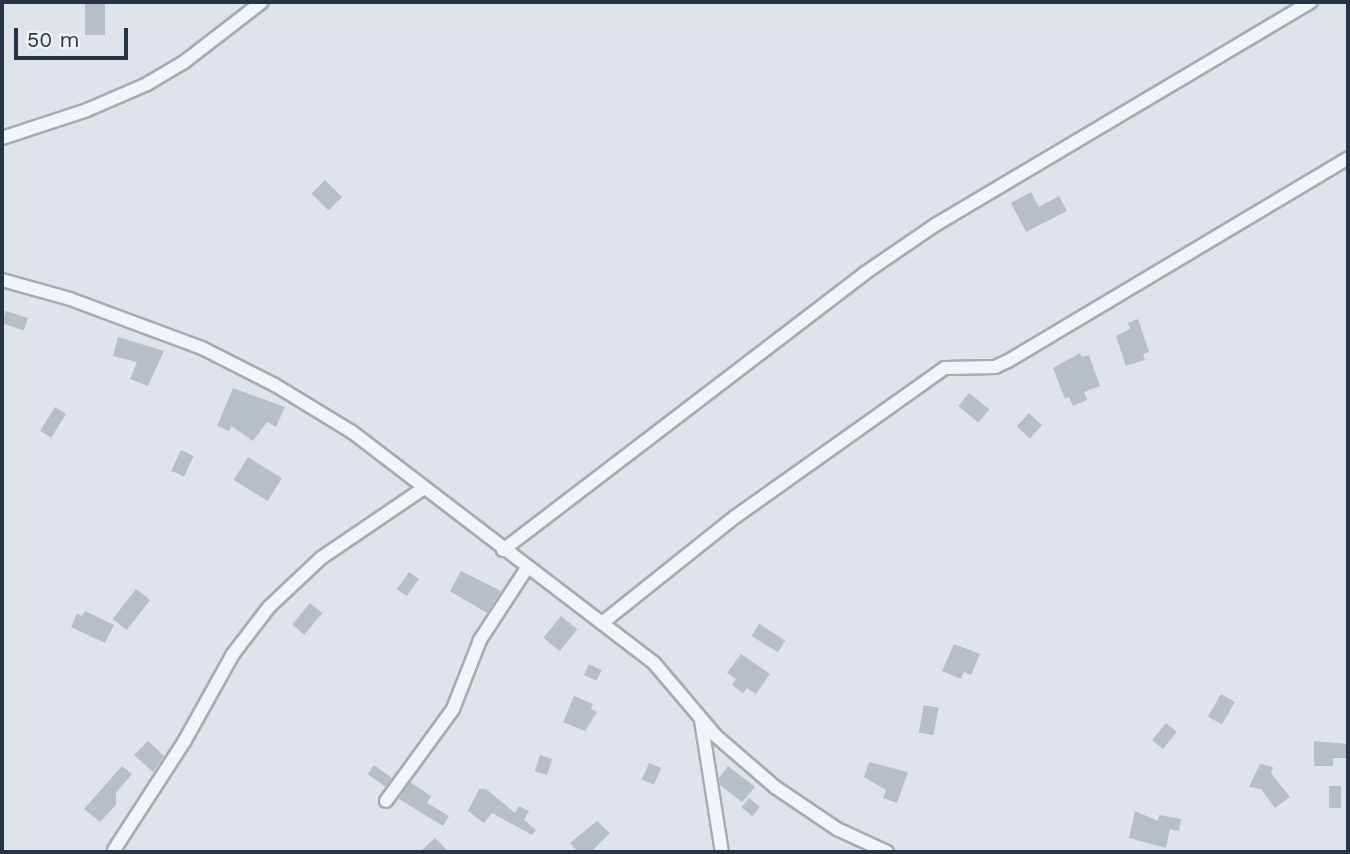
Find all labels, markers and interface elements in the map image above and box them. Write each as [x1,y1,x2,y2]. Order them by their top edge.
scale bar [18,14,131,58]
text: 50 m [27,27,79,52]

